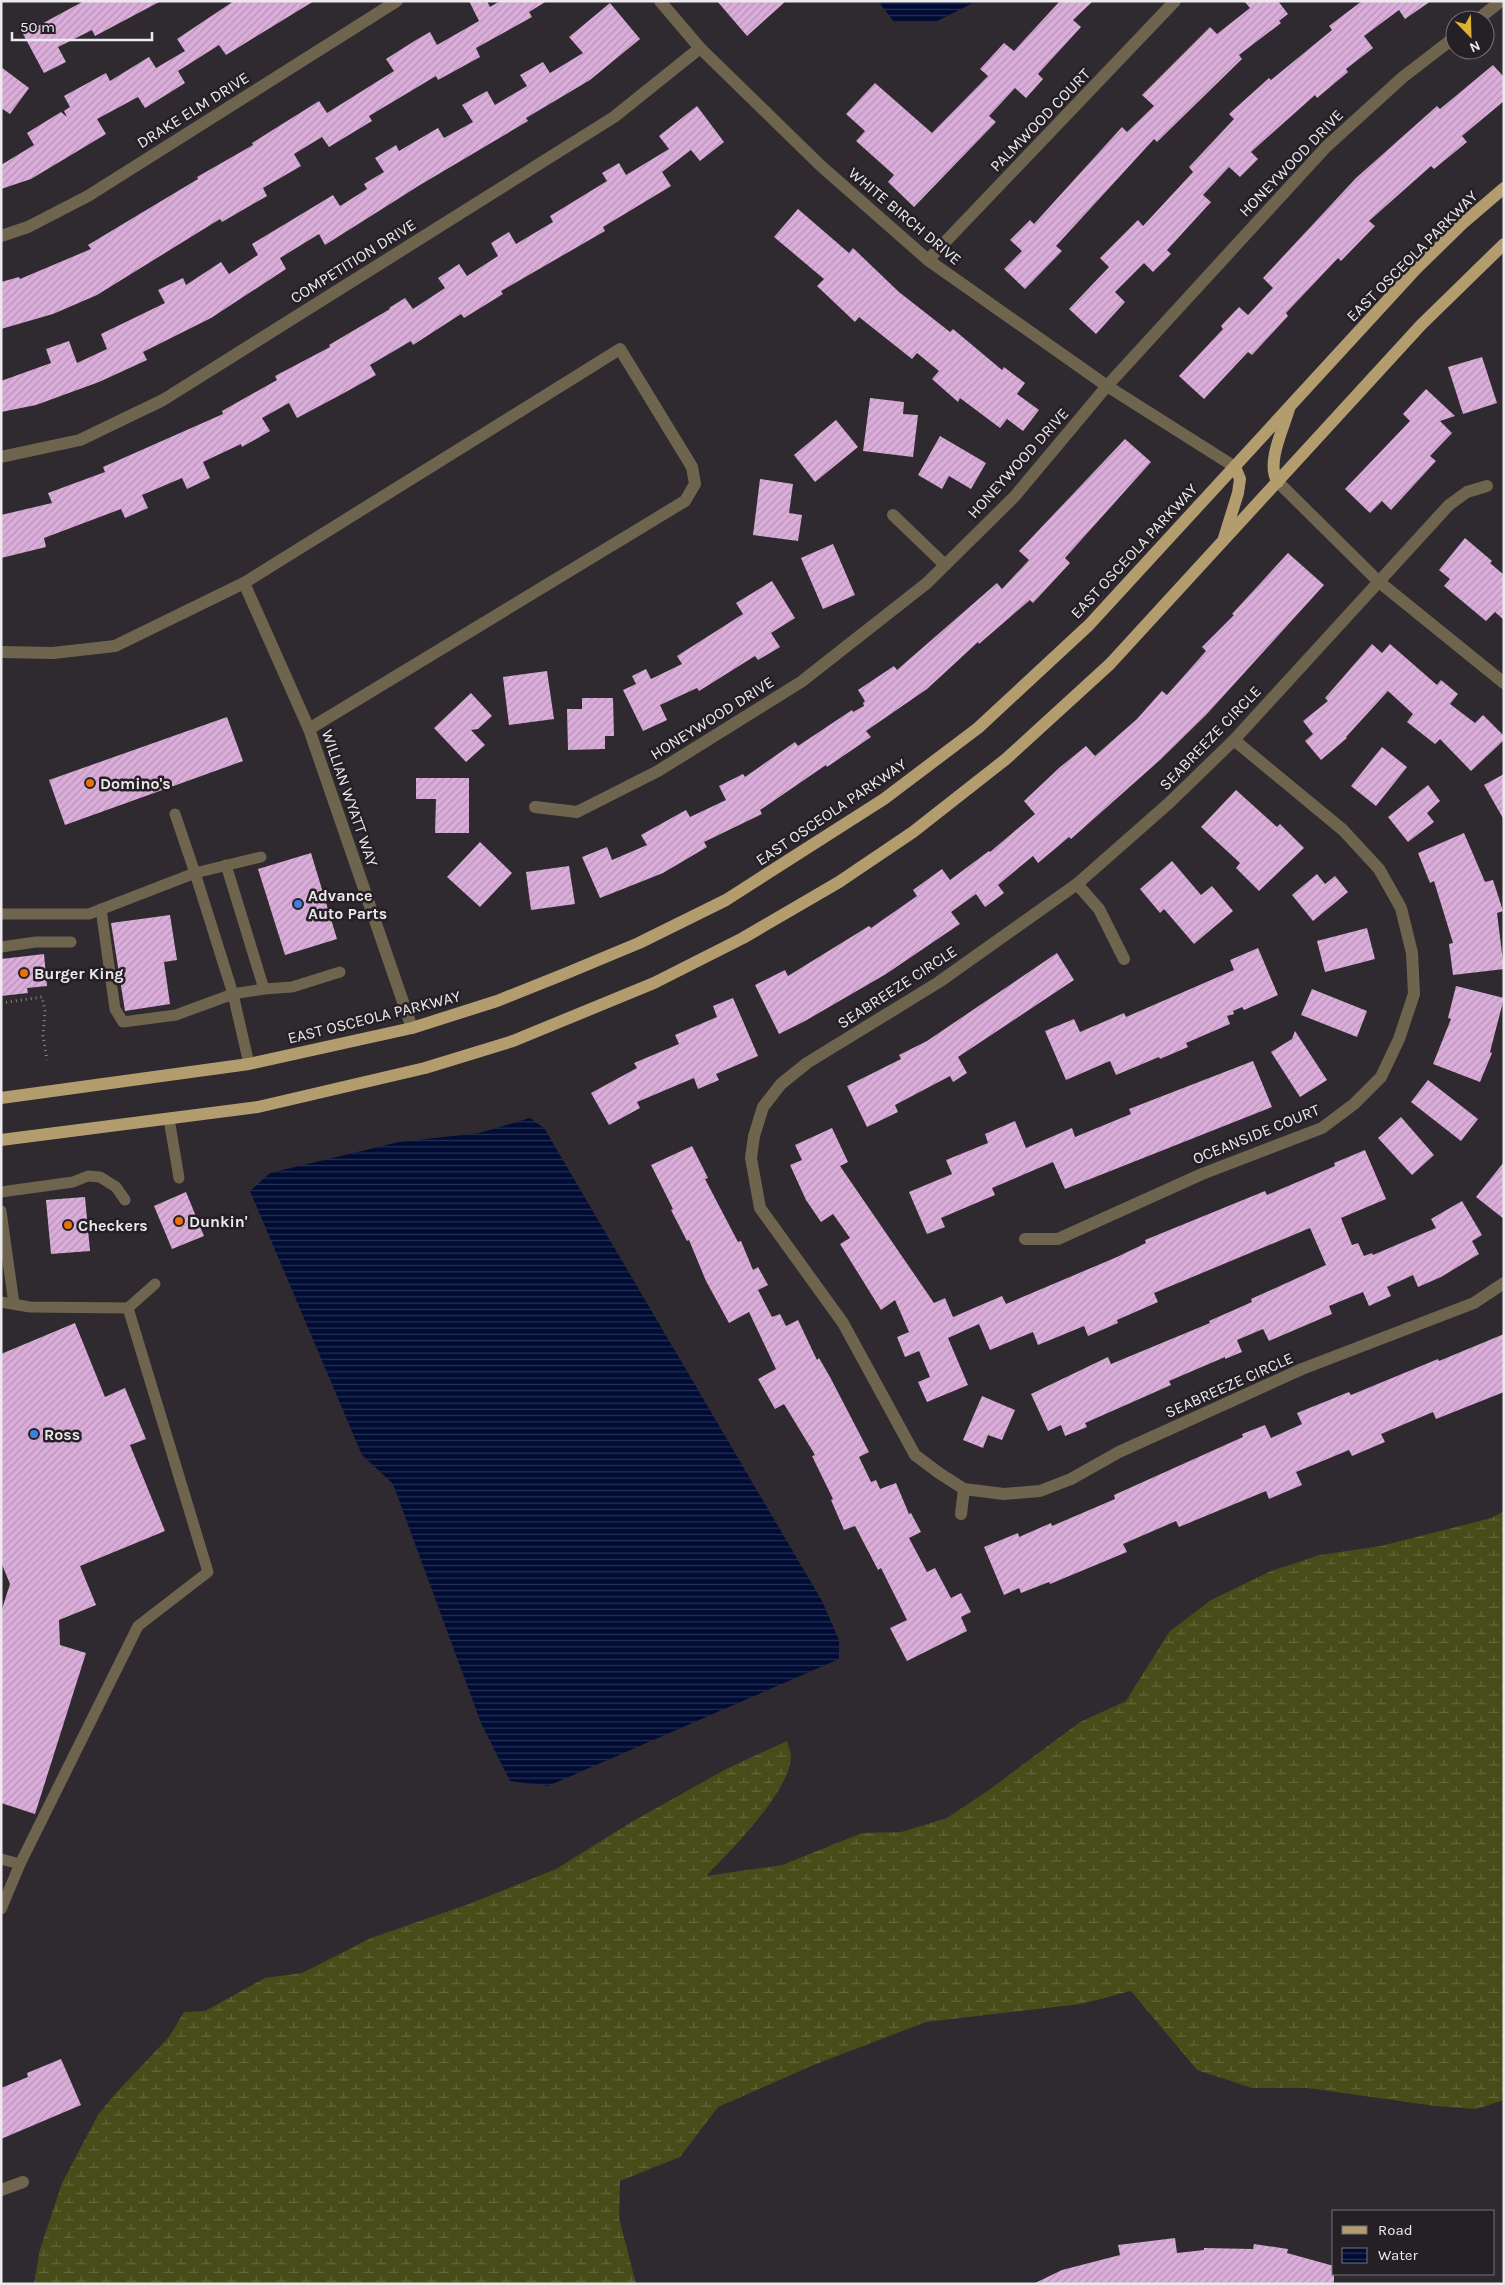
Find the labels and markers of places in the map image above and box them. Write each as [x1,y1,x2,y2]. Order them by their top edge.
place label: Domino's [100,774,171,793]
marker: Domino's [84,777,96,789]
place label: Advance Auto Parts [308,886,387,923]
marker: Advance Auto Parts [292,898,304,910]
place label: Burger King [34,964,124,983]
marker: Burger King [18,967,30,979]
place label: Dunkin' [189,1212,248,1231]
marker: Dunkin' [173,1215,185,1227]
place label: Checkers [78,1216,148,1235]
marker: Checkers [62,1219,74,1231]
place label: Ross [44,1425,80,1444]
marker: Ross [28,1428,40,1440]

